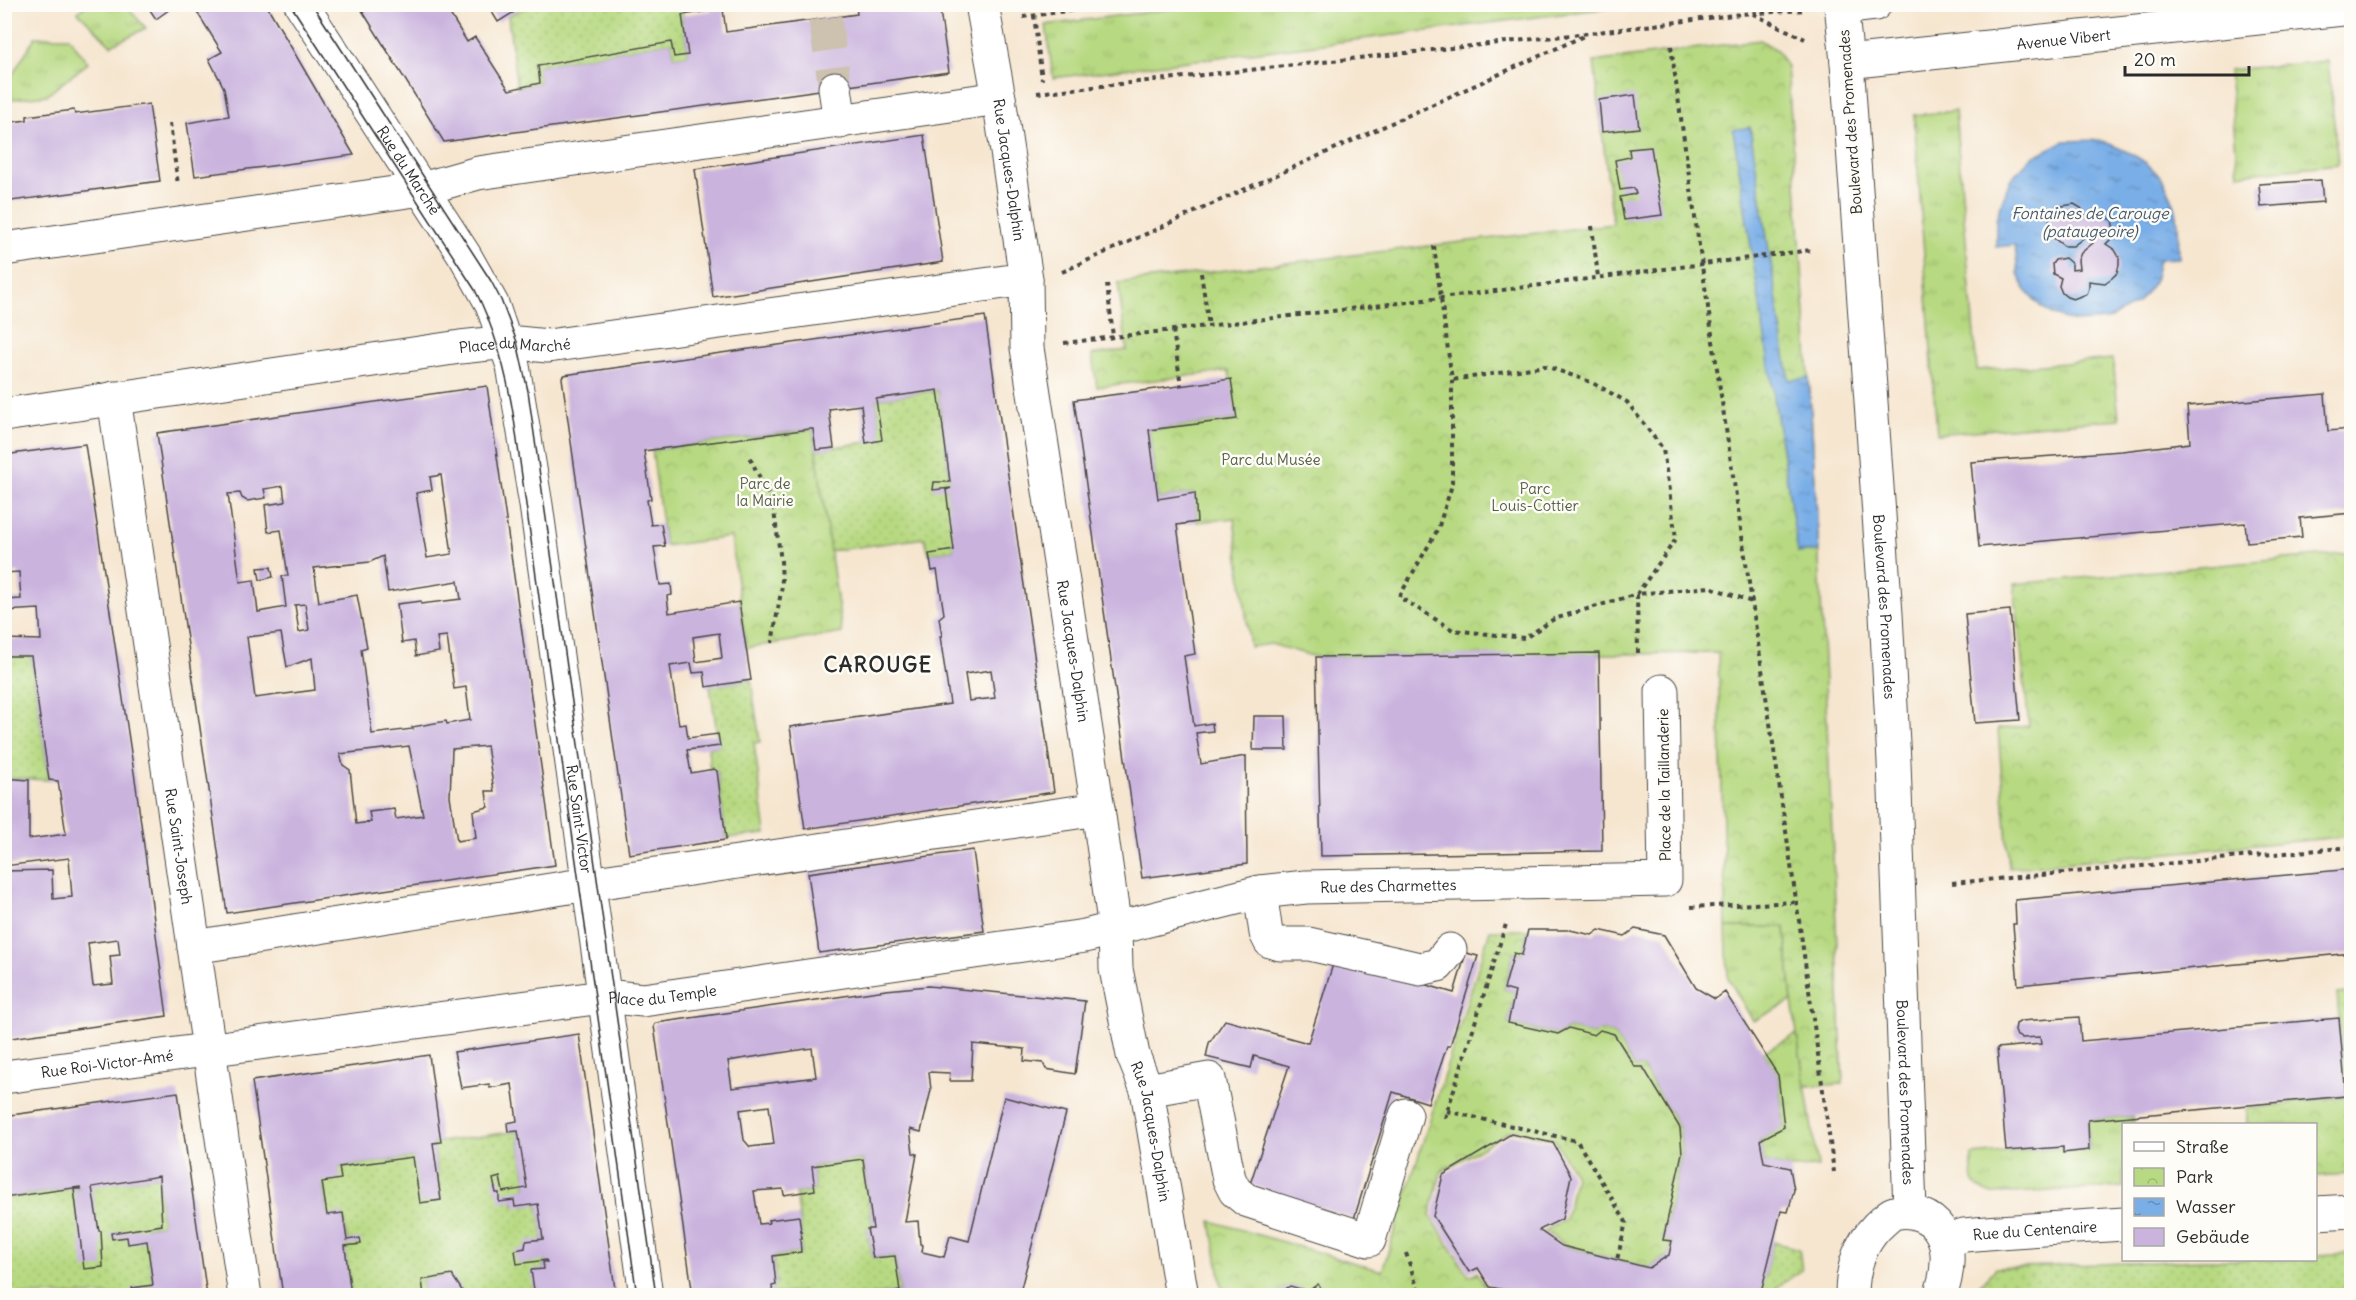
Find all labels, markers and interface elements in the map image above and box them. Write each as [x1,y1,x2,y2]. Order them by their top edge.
street label: Avenue Vibert [2016,24,2111,53]
street label: Boulevard des Promenades [1834,29,1866,215]
scale bar [2125,39,2250,77]
text: 20 m [2134,48,2176,71]
street label: Rue Jacques-Dalphin [990,97,1030,242]
street label: Rue du Marché [373,122,445,218]
water label: Fontaines de Carouge (pataugeoire) [2011,203,2170,241]
street label: Place du Marché [458,332,572,357]
park label: Parc du Musée [1221,450,1321,469]
park label: Parc de la Mairie [736,474,794,510]
park label: Parc Louis-Cottier [1491,479,1579,515]
street label: Boulevard des Promenades [1869,513,1900,700]
street label: Rue Jacques-Dalphin [1053,579,1094,724]
district label: CAROUGE [823,651,933,678]
street label: Place de la Taillanderie [1653,708,1675,862]
street label: Rue Saint-Victor [563,763,597,874]
street label: Rue Saint-Joseph [162,787,197,906]
street label: Rue des Charmettes [1320,875,1457,896]
street label: Place du Temple [608,980,718,1010]
street label: Boulevard des Promenades [1893,999,1919,1185]
street label: Rue Roi-Victor-Amé [40,1045,174,1081]
street label: Rue Jacques-Dalphin [1127,1058,1175,1204]
legend [2122,1123,2317,1261]
text: Straße [2176,1135,2229,1158]
text: Park [2176,1165,2213,1188]
text: Wasser [2176,1195,2236,1218]
street label: Rue du Centenaire [1972,1216,2098,1244]
text: Gebäude [2176,1225,2249,1248]

